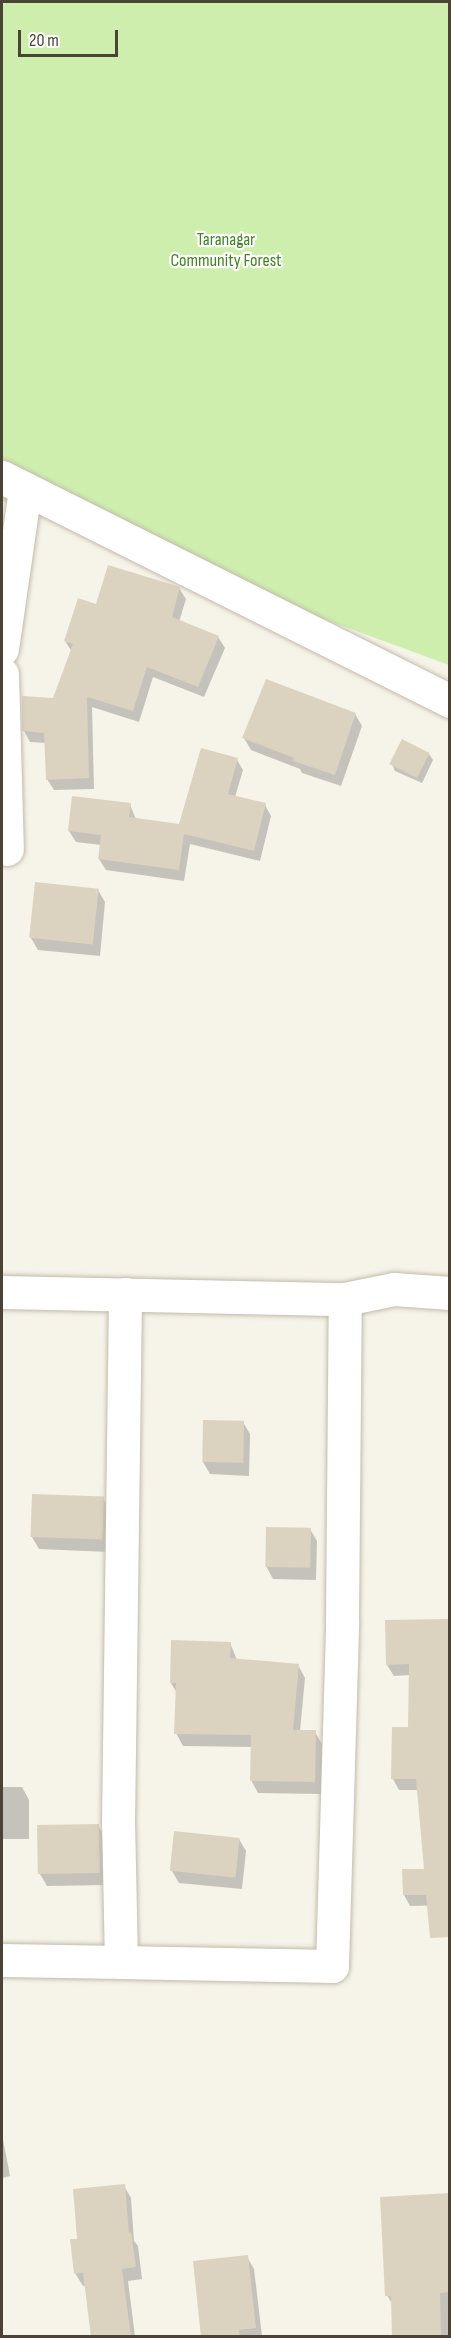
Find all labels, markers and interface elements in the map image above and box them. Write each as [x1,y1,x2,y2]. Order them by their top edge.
scale bar [21,18,122,56]
text: 20 m [29,30,59,51]
park label: Taranagar Community Forest [170,230,282,272]

